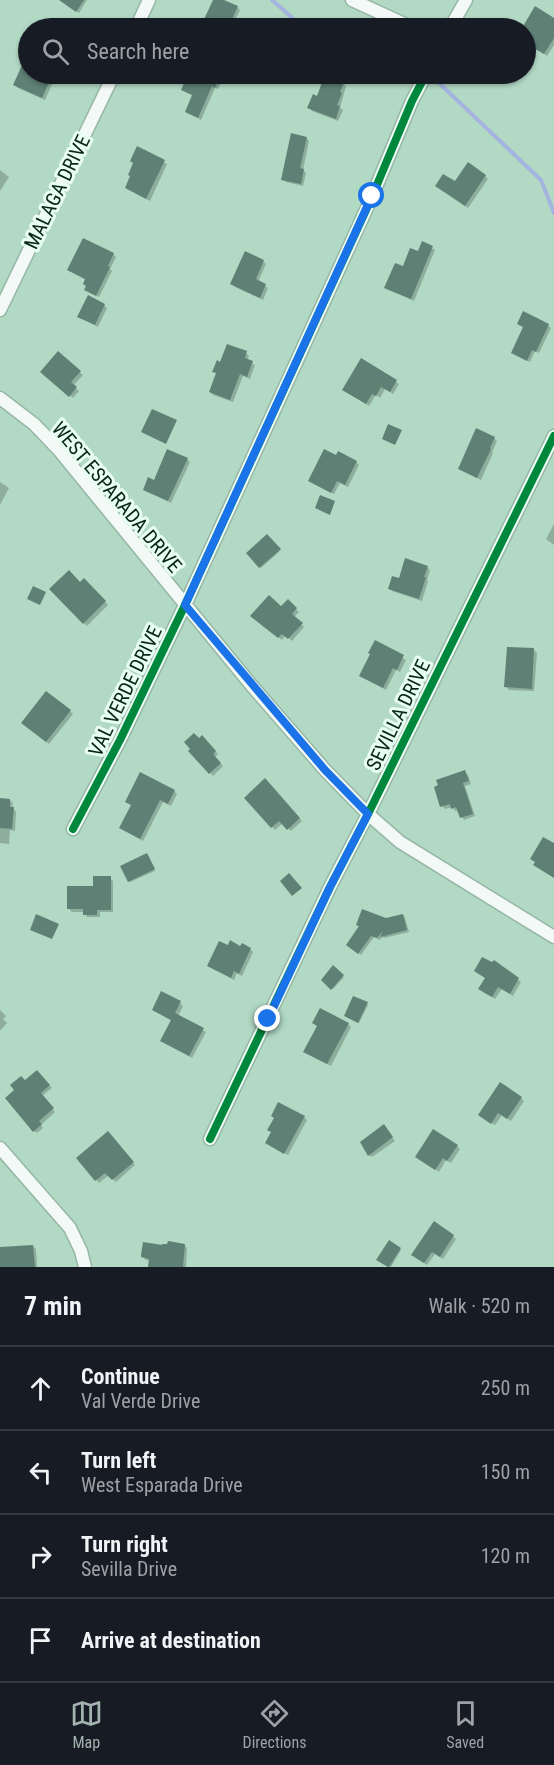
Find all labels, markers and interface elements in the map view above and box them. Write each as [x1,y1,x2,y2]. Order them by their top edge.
search box [18,18,536,84]
icon: search [39,35,72,68]
text: Search here [87,39,189,64]
street label: MALAGA DRIVE [19,131,95,253]
route start [358,182,384,208]
street label: WEST ESPARADA DRIVE [47,417,187,577]
street label: VAL VERDE DRIVE [83,622,167,760]
street label: SEVILLA DRIVE [361,656,435,774]
route end [254,1005,280,1031]
text: 7 min [24,1291,82,1321]
text: Walk · 520 m [429,1294,530,1318]
text: Continue [81,1364,160,1389]
icon: ahead [24,1372,57,1405]
text: 250 m [481,1376,530,1400]
text: Val Verde Drive [81,1389,200,1413]
text: Turn left [81,1448,156,1473]
icon: left [24,1456,57,1489]
text: 150 m [481,1460,530,1484]
text: West Esparada Drive [81,1473,243,1497]
text: Turn right [81,1532,168,1557]
icon: right [24,1540,57,1573]
text: 120 m [481,1544,530,1568]
text: Sevilla Drive [81,1557,177,1581]
icon: arrive [24,1624,57,1657]
text: Arrive at destination [81,1628,261,1653]
tab: Map [70,1697,103,1752]
tab: Directions [243,1697,306,1752]
tab: Saved [446,1697,484,1752]

